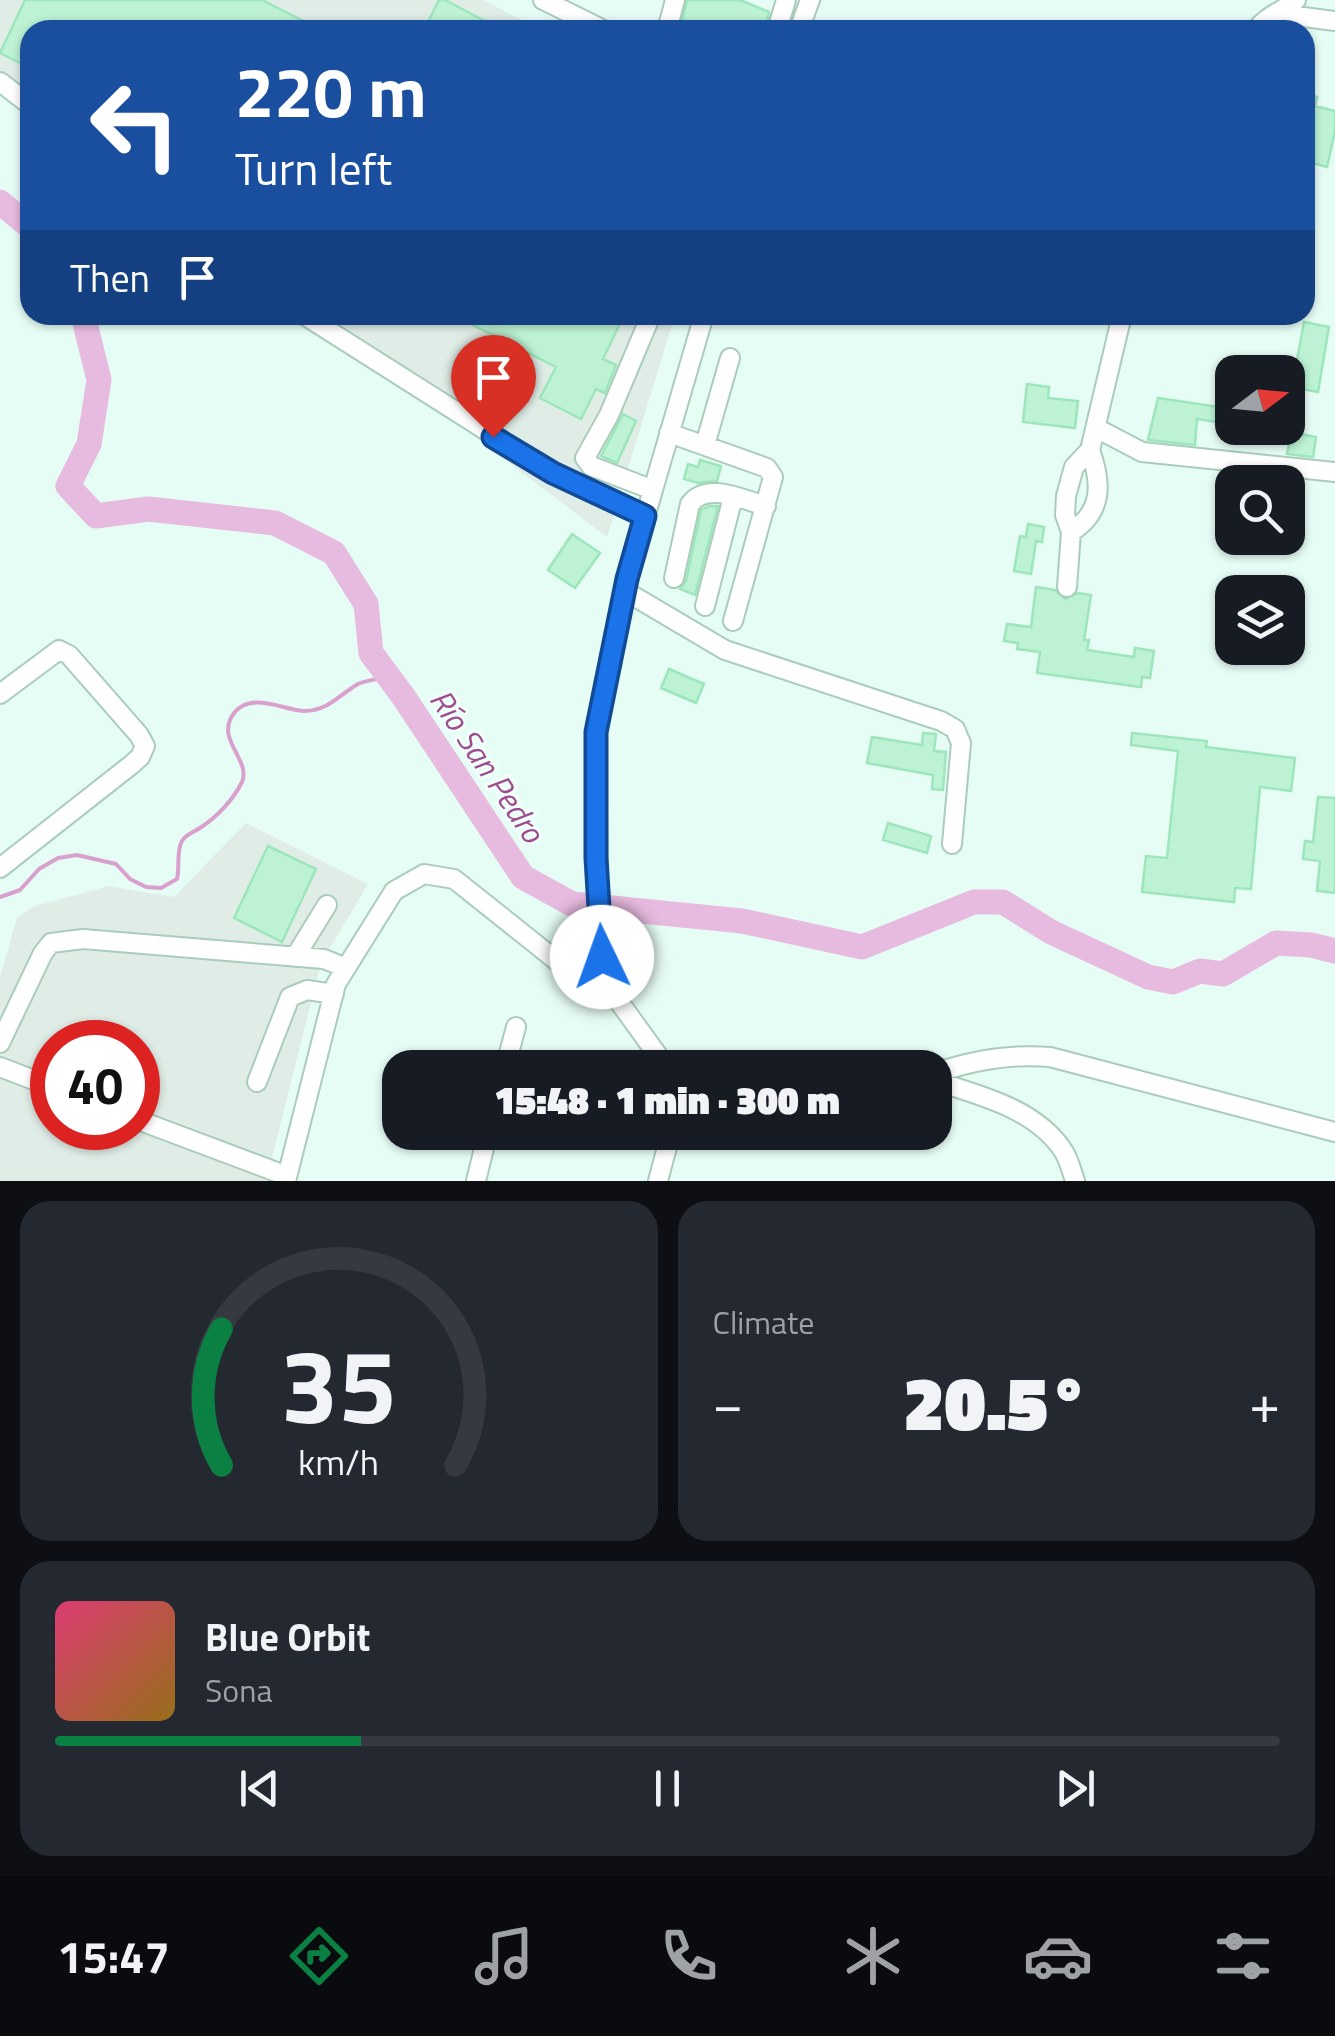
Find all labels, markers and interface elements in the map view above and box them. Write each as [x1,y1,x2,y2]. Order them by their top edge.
text: 220 m [235,38,427,144]
icon: left [70,60,200,190]
text: Turn left [235,134,392,202]
text: Then [70,249,150,307]
icon: arrive [170,250,225,305]
pin [451,335,536,438]
icon: arrive [466,350,521,405]
north arrow [1215,355,1305,445]
map controls [1215,355,1305,665]
button: search [1215,465,1305,555]
button: layers [1215,575,1305,665]
water label: Río San Pedro [419,679,558,853]
position arrow [550,905,654,1009]
speed limit sign: 40 [30,1020,160,1150]
text: 15:48 · 1 min · 300 m [494,1071,840,1129]
text: Climate [713,1298,814,1346]
text: 35 [281,1305,397,1463]
text: 20.5° [903,1345,1089,1459]
text: − [713,1361,743,1444]
text: + [1249,1361,1280,1444]
text: km/h [298,1434,379,1489]
text: Blue Orbit [205,1608,370,1666]
text: Sona [205,1666,272,1714]
icon: previous [232,1761,287,1816]
icon: pause [640,1761,695,1816]
icon: next [1048,1761,1103,1816]
icon: directions [284,1921,354,1991]
icon: music [469,1921,539,1991]
icon: phone [654,1921,724,1991]
icon: climate [838,1921,908,1991]
icon: car [1023,1921,1093,1991]
icon: filters [1208,1921,1278,1991]
text: 15:47 [57,1922,170,1990]

